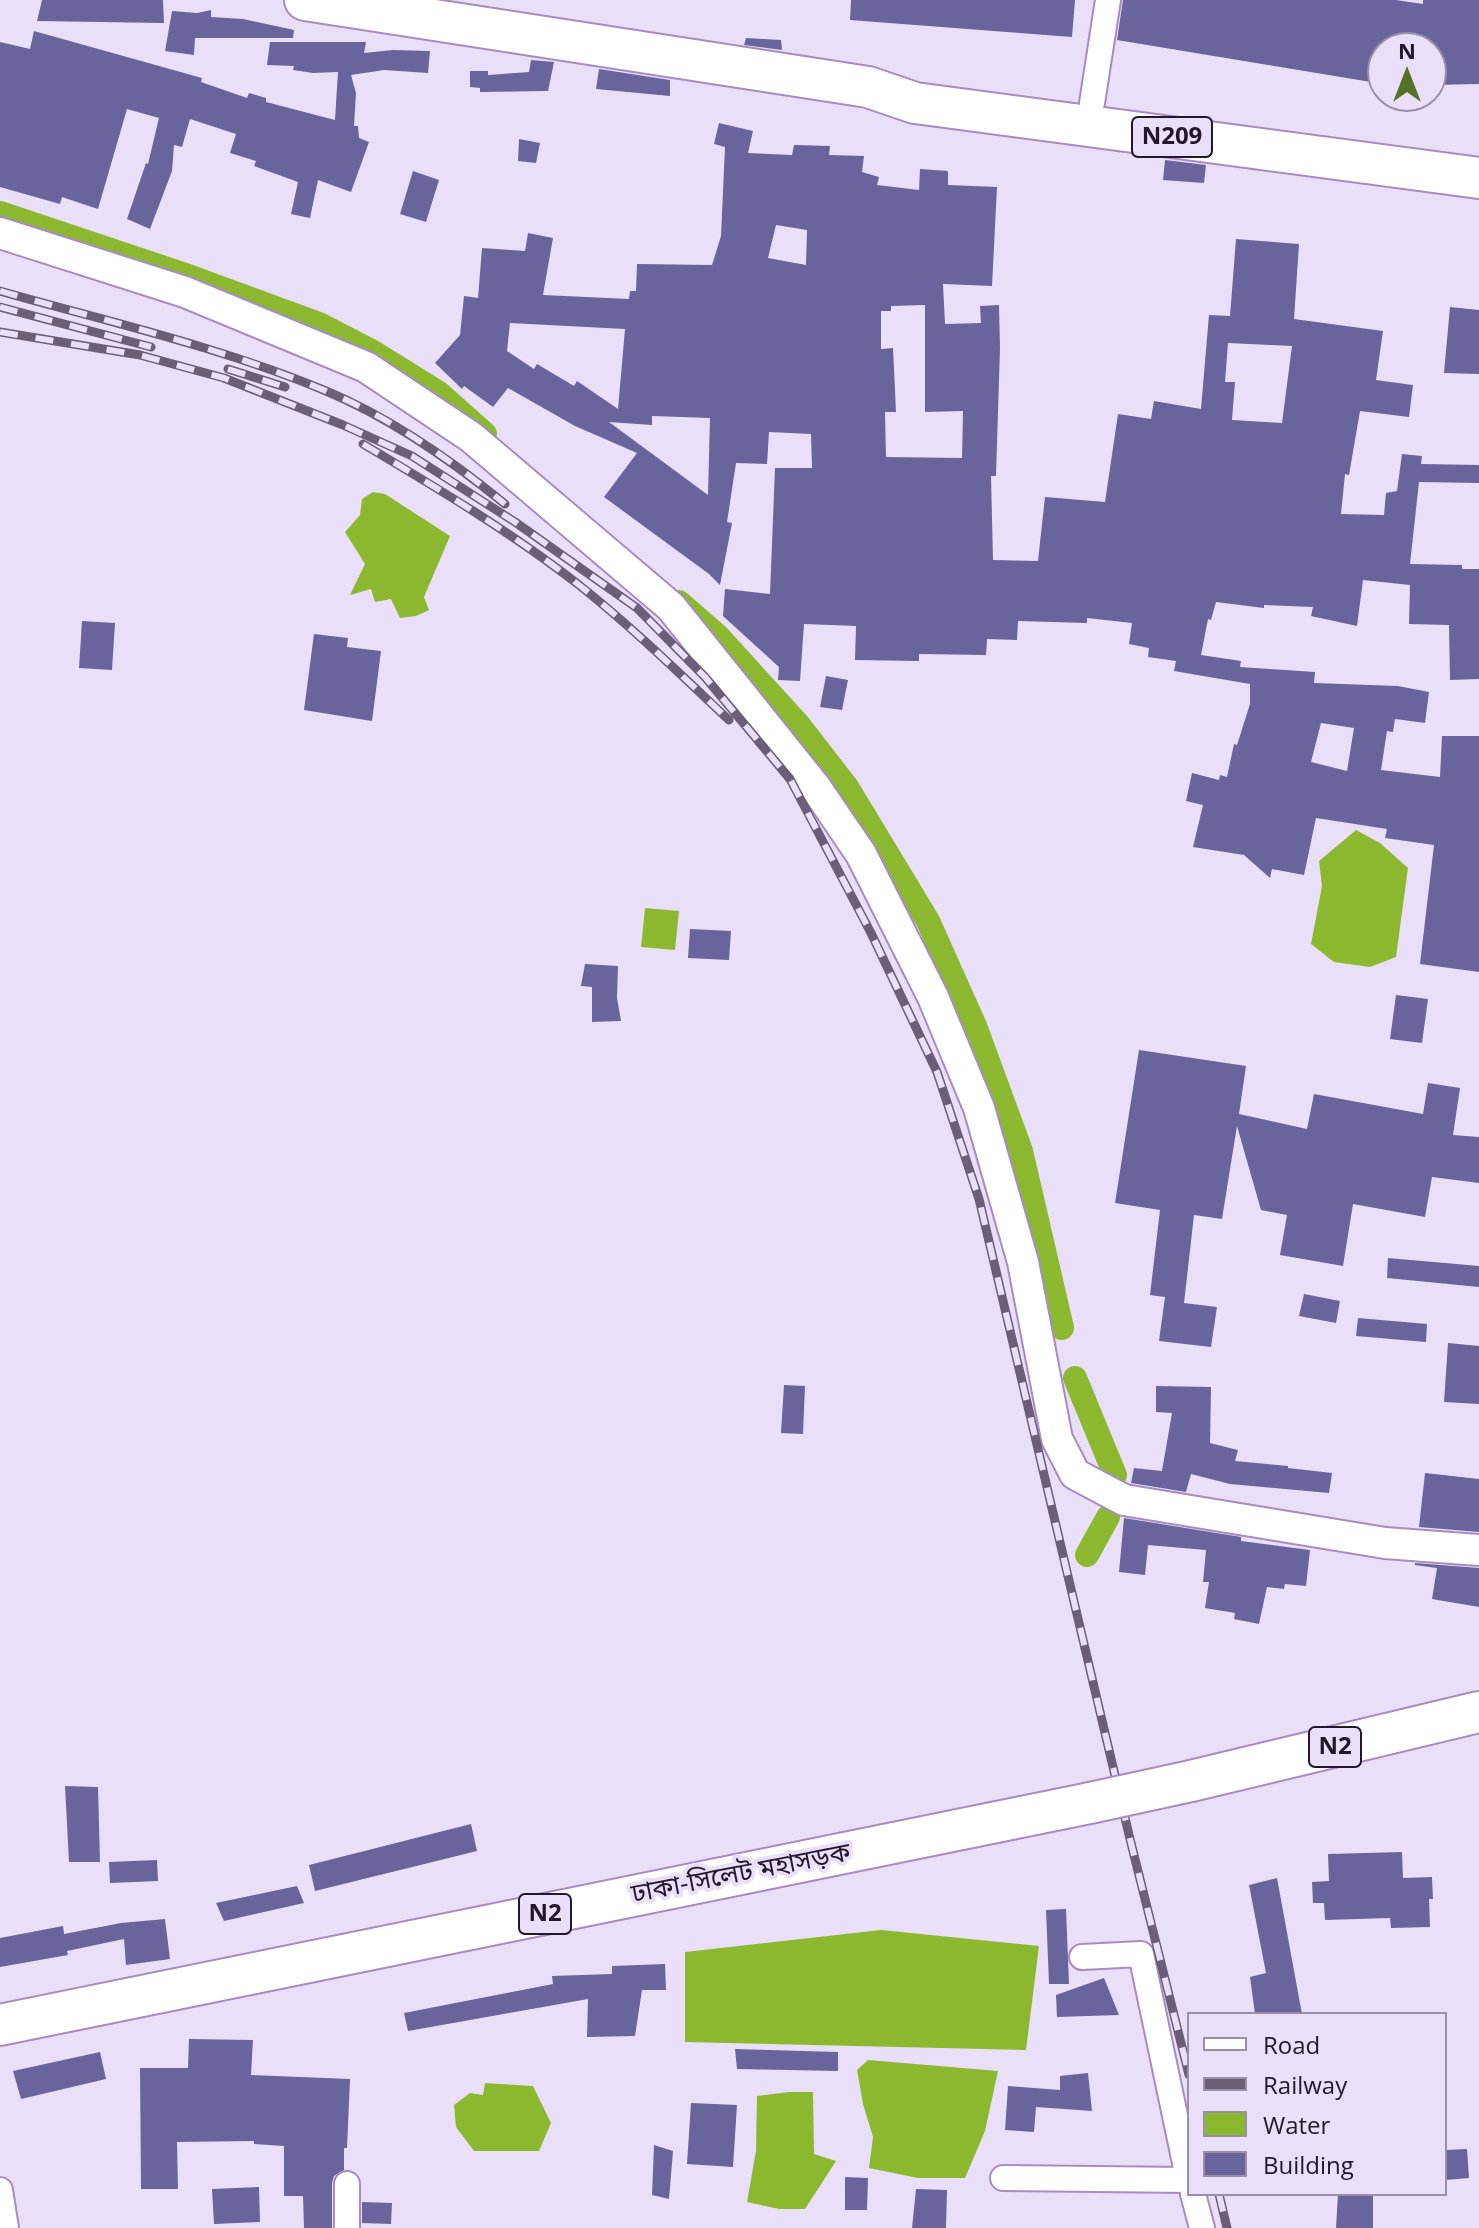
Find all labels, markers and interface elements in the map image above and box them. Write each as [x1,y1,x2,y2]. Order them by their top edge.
north arrow [1367,32,1447,112]
text: N [1398,35,1416,65]
road number: N209 [1132,117,1212,157]
road number: N2 [1309,1727,1361,1767]
street label: ঢাকা-সিলেট মহাসড়ক [629,1837,853,1911]
road number: N2 [519,1894,571,1934]
legend [1187,2012,1447,2196]
text: Road [1263,2028,1320,2061]
text: Railway [1263,2068,1347,2101]
text: Water [1263,2108,1330,2141]
text: Building [1263,2148,1354,2181]

